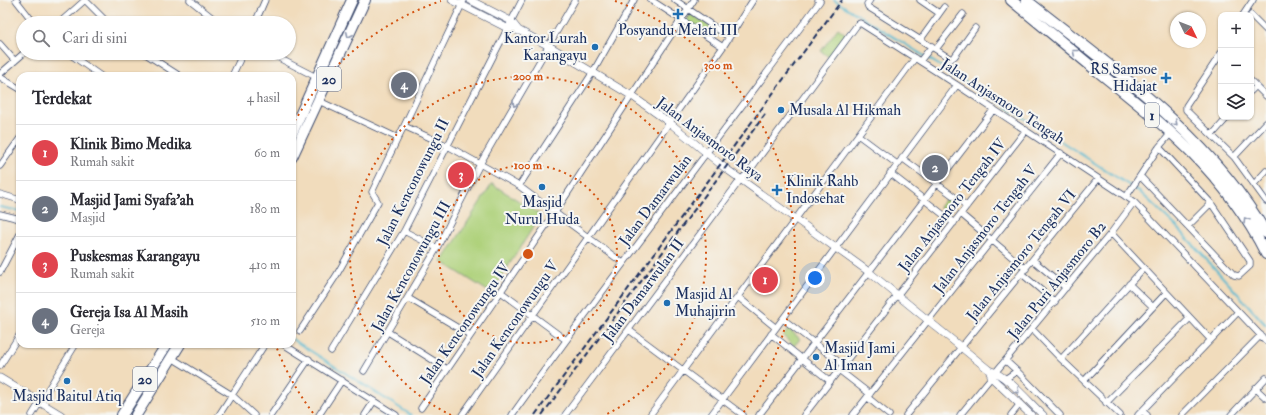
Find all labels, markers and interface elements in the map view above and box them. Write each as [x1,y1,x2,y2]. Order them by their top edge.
marker: Posyandu Melati III [672,8,684,20]
north arrow [1170,12,1206,48]
map controls [1218,12,1254,120]
button: + [1218,12,1254,48]
search box [16,16,296,60]
place label: Posyandu Melati III [618,21,738,40]
icon: search [30,27,52,49]
text: Cari di sini [62,29,127,48]
place label: Kantor Lurah Karangayu [504,29,587,65]
one-way arrow [346,31,354,39]
marker: Kantor Lurah Karangayu [590,42,600,52]
button: − [1218,48,1254,84]
one-way arrow [1072,50,1079,57]
street label: Jalan Anjasmoro Tengah [936,54,1068,150]
text: 300 m [704,58,733,73]
place label: RS Samsoe Hidajat [1090,60,1157,96]
road number: 20 [317,67,341,91]
text: 200 m [513,69,544,84]
pin: 4 [391,70,417,100]
marker: RS Samsoe Hidajat [1160,72,1172,84]
button: layers [1218,84,1254,120]
text: Terdekat [32,88,92,109]
text: 4 hasil [247,90,280,106]
street label: Jalan Anjasmoro Raya [651,92,768,187]
one-way arrow [512,100,519,107]
place label: Musala Al Hikmah [789,101,901,120]
road number: 1 [1145,103,1159,127]
marker: Musala Al Hikmah [776,105,786,115]
street label: Jalan Kenconowungu II [373,115,455,250]
one-way arrow [1170,118,1178,125]
street label: Jalan Anjasmoro Tengah IV [894,134,1012,277]
text: Klinik Bimo Medika [70,135,191,154]
text: 1 [43,145,47,161]
text: 60 m [254,145,280,161]
street label: Jalan Damarwulan [614,151,697,251]
pin: 2 [922,153,948,183]
text: Rumah sakit [70,154,135,170]
text: 100 m [514,158,543,173]
pin: 3 [448,160,474,190]
street label: Jalan Anjasmoro Tengah V [929,160,1043,299]
place label: Klinik Rahb Indosehat [786,172,858,208]
marker: Masjid Nurul Huda [537,182,547,192]
marker: Klinik Rahb Indosehat [771,184,783,196]
street label: Jalan Anjasmoro Tengah VI [962,186,1081,326]
text: Masjid Jami Syafa'ah [70,191,194,210]
place label: Masjid Nurul Huda [505,193,580,229]
street label: Jalan Kenconowungu III [367,198,456,336]
text: 2 [42,201,48,217]
text: 180 m [250,201,280,217]
text: Masjid [70,210,105,226]
street label: Jalan Puri Anjasmoro B2 [1003,217,1112,345]
one-way arrow [1244,218,1251,225]
street label: Jalan Damarwulan II [598,235,689,347]
text: Puskesmas Karangayu [70,247,200,266]
centre of rings [521,247,535,261]
street label: Jalan Kenconowungu V [467,256,565,383]
text: 3 [43,257,48,273]
text: 410 m [249,257,280,273]
street label: Jalan Kenconowungu IV [415,257,516,389]
pin: 1 [752,265,778,295]
text: Rumah sakit [70,266,135,282]
your location [805,268,825,288]
place label: Masjid Al Muhajirin [675,285,736,321]
marker: Masjid Al Muhajirin [662,298,672,308]
text: Gereja Isa Al Masih [70,303,188,322]
text: 4 [41,313,49,329]
text: 510 m [250,313,280,329]
text: Gereja [70,322,105,338]
place label: Masjid Jami Al Iman [823,339,895,375]
marker: Masjid Jami Al Iman [811,352,821,362]
road number: 20 [133,367,157,391]
marker: Masjid Baitul Atiq [62,376,72,386]
one-way arrow [1012,386,1020,393]
place label: Masjid Baitul Atiq [12,387,122,406]

